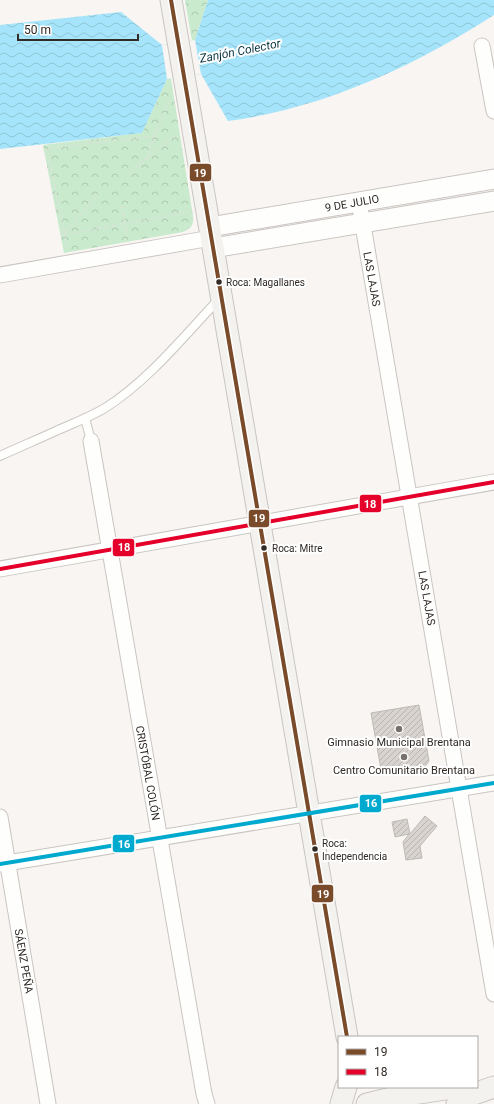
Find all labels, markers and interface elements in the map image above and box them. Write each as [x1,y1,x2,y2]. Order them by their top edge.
scale bar [18,16,138,42]
text: 50 m [24,23,51,37]
water label: Zanjón Colector [197,36,283,66]
line badge: 19 [189,163,212,182]
text: 19 [194,167,206,180]
street label: 9 DE JULIO [324,192,380,215]
street label: LAS LAJAS [360,251,383,308]
marker: Roca: Magallanes [214,277,224,287]
place label: Roca: Magallanes [226,277,305,288]
line badge: 18 [359,494,382,513]
text: 18 [364,498,376,511]
line badge: 19 [248,509,270,528]
text: 19 [253,512,265,525]
line badge: 18 [112,538,135,557]
text: 18 [118,541,130,554]
marker: Roca: Mitre [259,543,269,553]
place label: Roca: Mitre [272,543,322,554]
street label: LAS LAJAS [415,570,438,627]
marker: Gimnasio Municipal Brentana [394,724,404,734]
street label: CRISTÓBAL COLÓN [133,725,162,821]
place label: Gimnasio Municipal Brentana [327,736,471,749]
marker: Centro Comunitario Brentana [399,752,409,762]
place label: Centro Comunitario Brentana [333,764,475,777]
line badge: 16 [359,794,382,813]
text: 16 [365,797,377,810]
line badge: 16 [112,834,135,853]
text: 16 [118,838,130,851]
place label: Roca: Independencia [322,838,387,862]
marker: Roca: Independencia [310,844,320,854]
line badge: 19 [311,884,334,903]
text: 19 [317,888,329,901]
street label: SÁENZ PEÑA [11,928,36,995]
legend [338,1036,478,1088]
text: 19 [374,1045,388,1059]
text: 18 [374,1065,388,1079]

